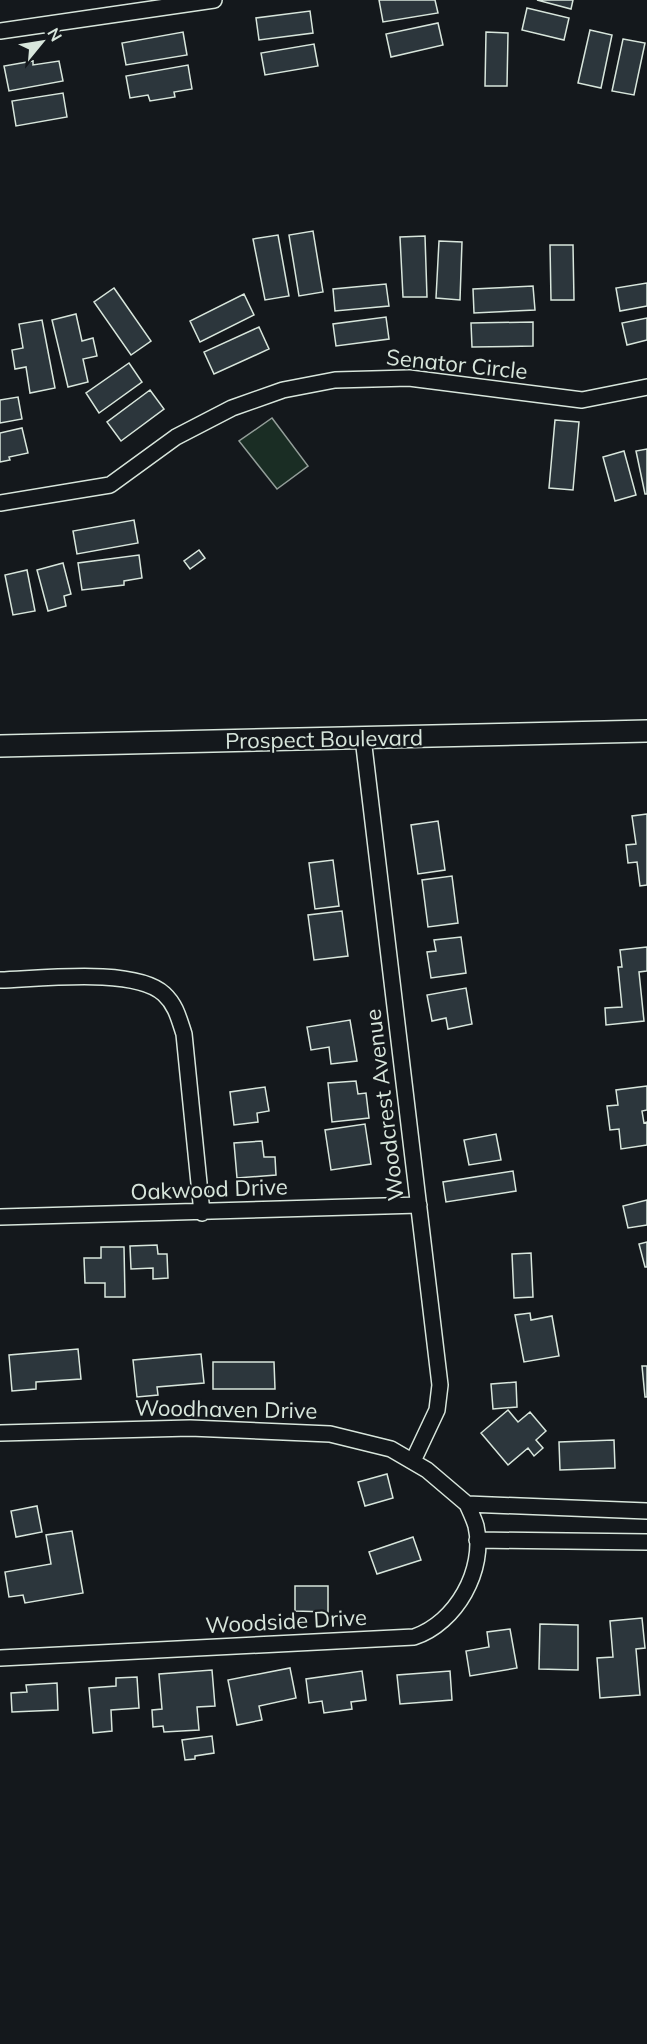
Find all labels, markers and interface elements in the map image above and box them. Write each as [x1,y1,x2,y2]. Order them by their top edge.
north arrow [12,12,72,72]
text: N [43,24,67,45]
street label: Senator Circle [385,343,529,385]
street label: Prospect Boulevard [225,723,423,755]
street label: Woodcrest Avenue [358,1007,410,1203]
street label: Oakwood Drive [130,1172,288,1206]
street label: Woodhaven Drive [134,1393,318,1425]
street label: Woodside Drive [205,1603,367,1639]

